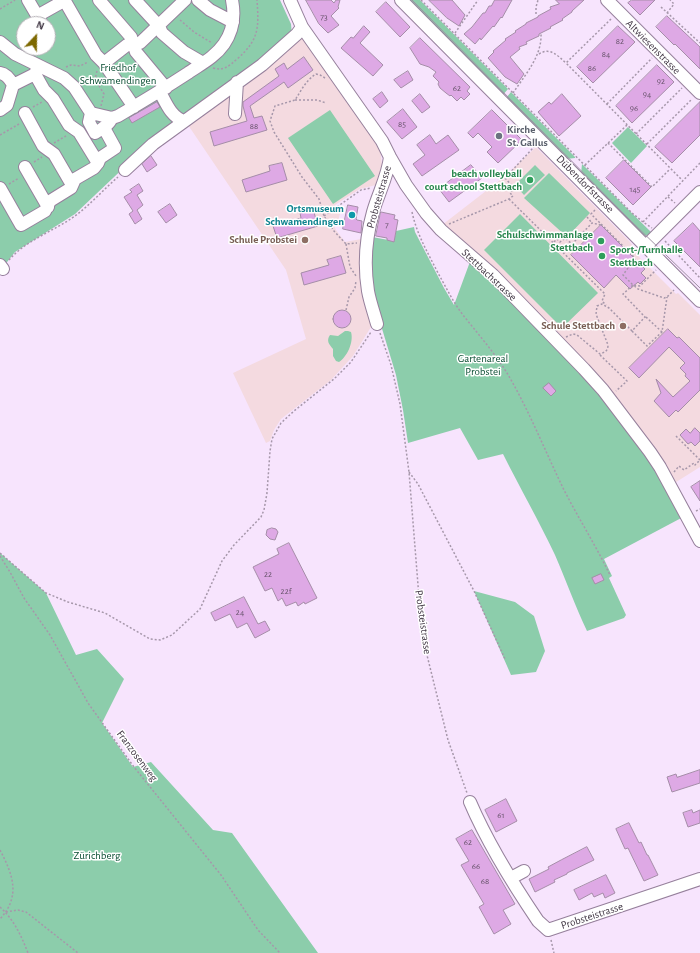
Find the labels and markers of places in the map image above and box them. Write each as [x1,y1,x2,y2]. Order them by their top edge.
place label: Kirche St. Gallus [507,123,548,149]
marker: Kirche St. Gallus [494,131,504,141]
place label: beach volleyball court school Stettbach [425,167,522,193]
marker: beach volleyball court school Stettbach [525,175,535,185]
place label: Ortsmuseum Schwamendingen [265,202,344,228]
marker: Ortsmuseum Schwamendingen [347,210,357,220]
place label: Schulschwimmanlage Stettbach [497,228,593,254]
place label: Schule Probstei [229,233,297,247]
marker: Schule Probstei [300,235,310,245]
marker: Schulschwimmanlage Stettbach [596,236,606,246]
place label: Sport-/Turnhalle Stettbach [610,243,683,269]
marker: Sport-/Turnhalle Stettbach [597,251,607,261]
place label: Schule Stettbach [541,319,615,333]
marker: Schule Stettbach [618,321,628,331]

